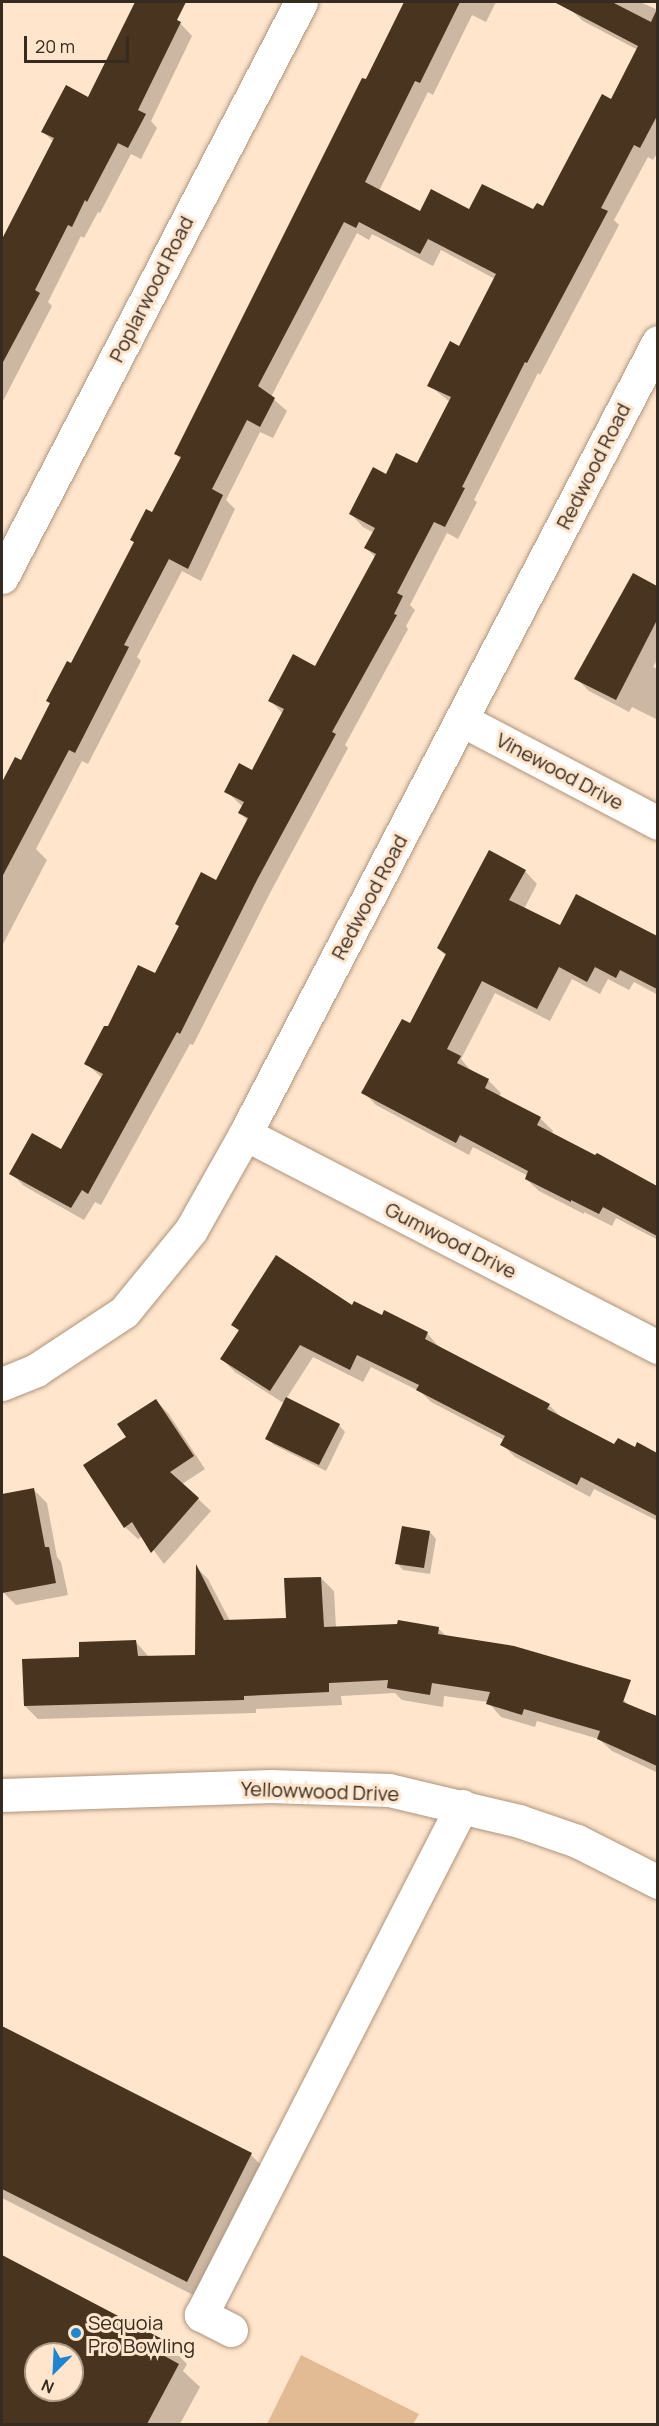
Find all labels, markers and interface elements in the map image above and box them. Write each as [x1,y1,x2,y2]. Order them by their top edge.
scale bar [27,24,132,62]
text: 20 m [35,34,75,58]
street label: Poplarwood Road [104,212,198,366]
street label: Redwood Road [551,399,635,533]
street label: Vinewood Drive [492,727,628,815]
street label: Redwood Road [326,830,412,964]
street label: Gumwood Drive [381,1197,521,1283]
street label: Yellowwood Drive [240,1776,400,1806]
place label: Sequoia Pro Bowling [88,2310,195,2357]
marker: Sequoia Pro Bowling [69,2326,83,2340]
north arrow [24,2342,84,2402]
text: N [38,2374,57,2399]

